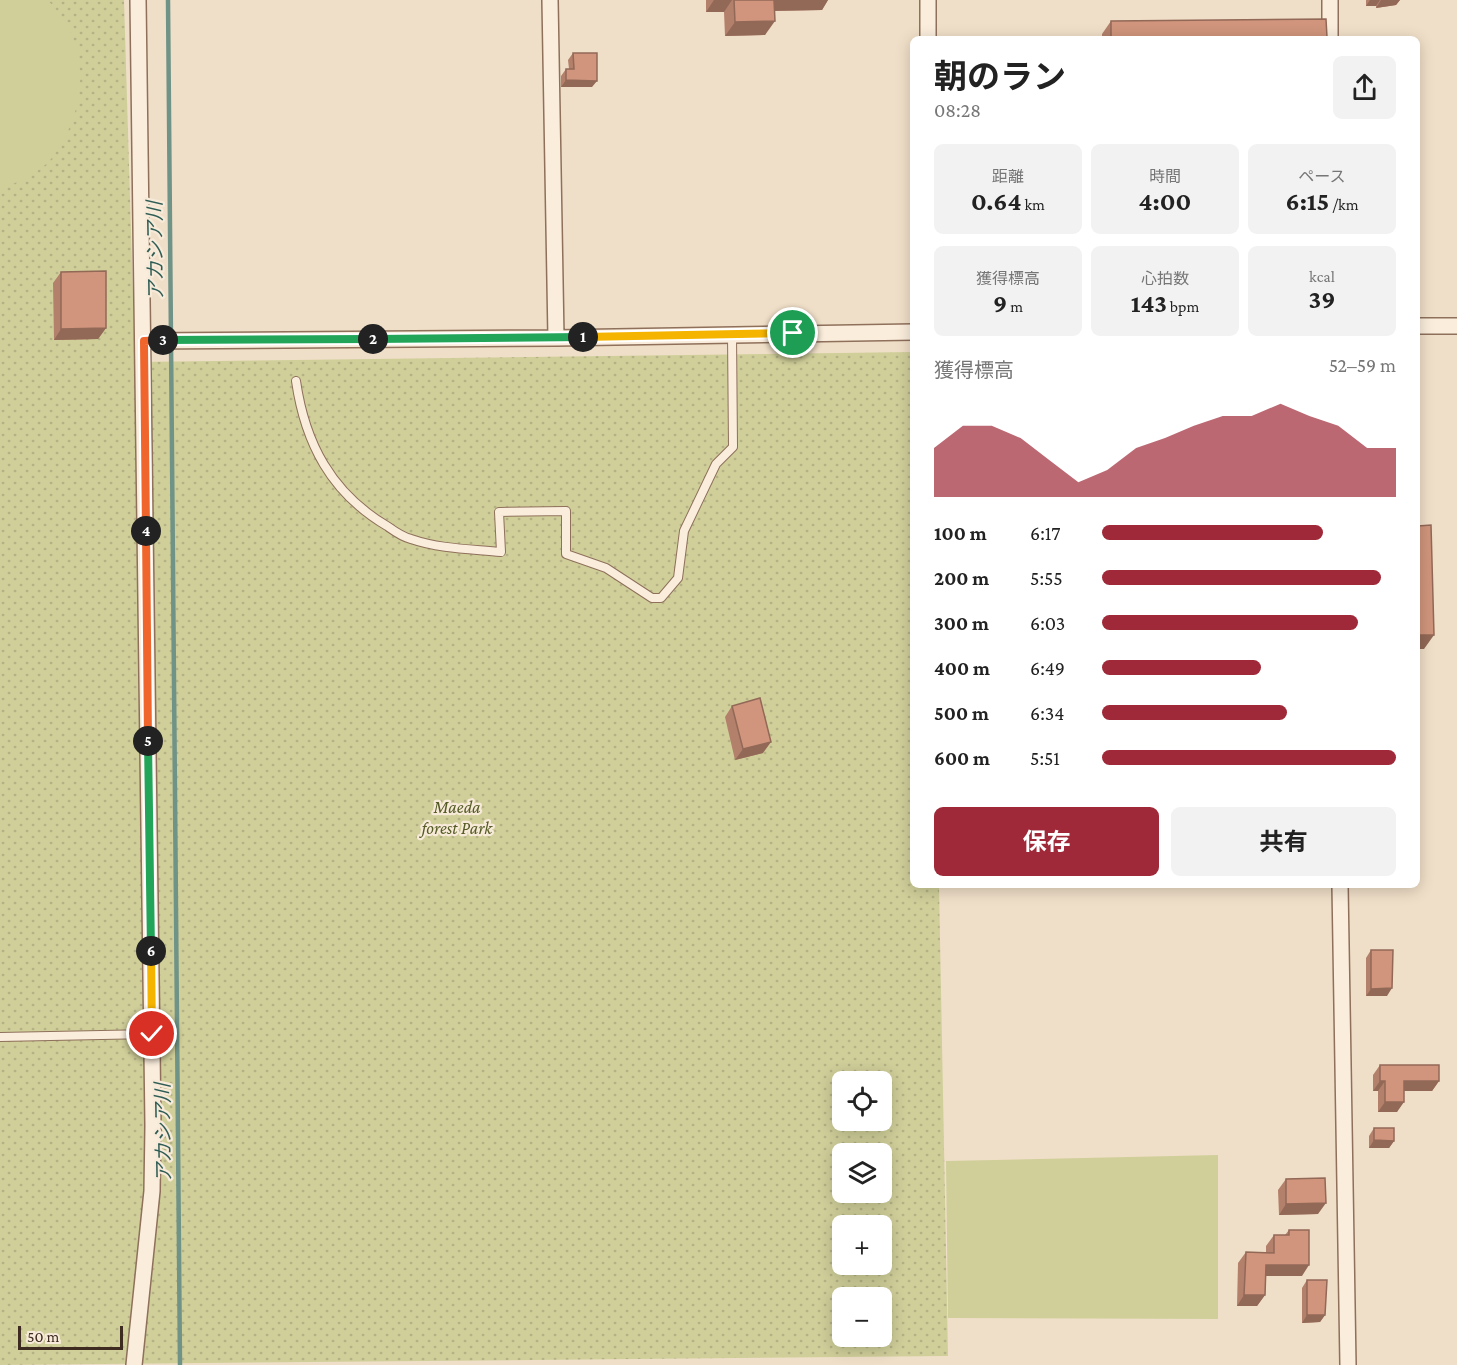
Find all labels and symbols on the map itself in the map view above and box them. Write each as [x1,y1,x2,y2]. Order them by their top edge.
water label: アカシア川 [143,199,167,301]
pin [767,307,818,358]
pin: 1 [568,322,598,352]
pin: 2 [358,324,388,354]
pin: 3 [148,325,178,355]
pin: 4 [131,516,161,546]
pin: 5 [133,726,163,756]
park label: Maeda forest Park [419,797,493,838]
pin: 6 [136,936,166,966]
pin [126,1008,177,1059]
water label: アカシア川 [151,1081,175,1183]
scale bar [18,1323,123,1350]

